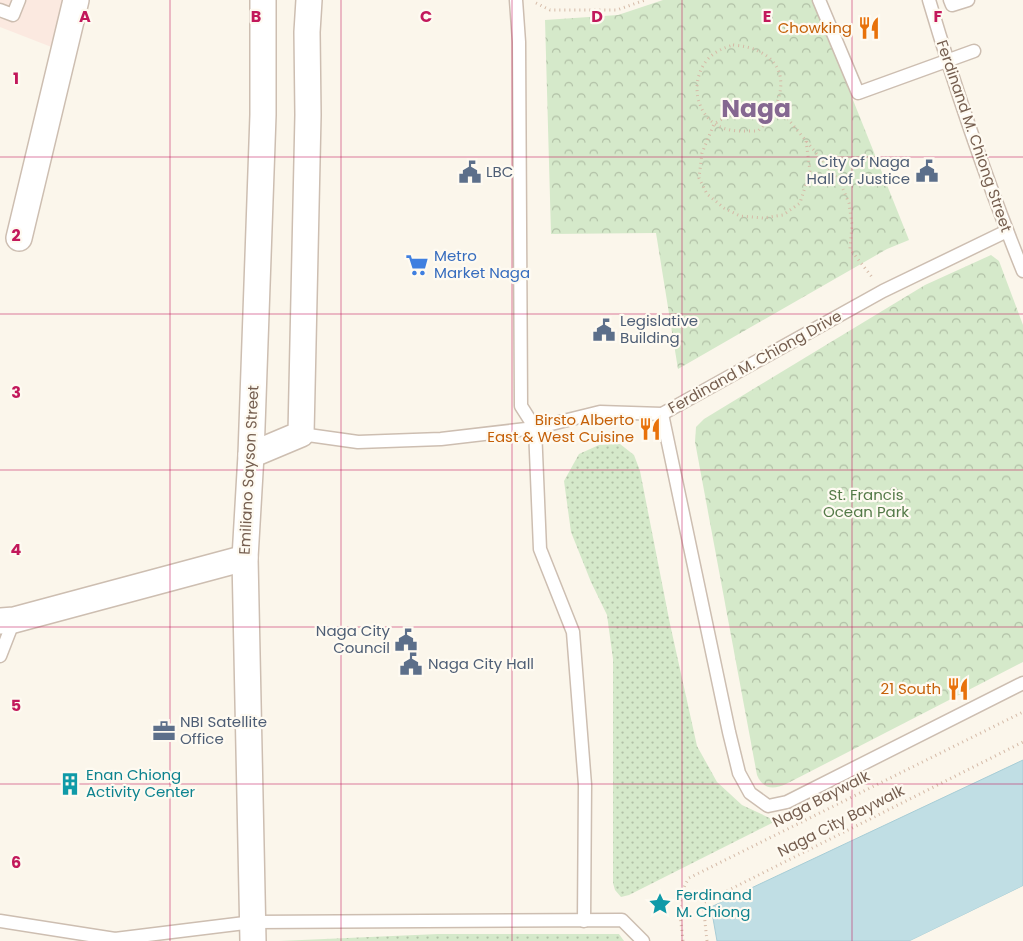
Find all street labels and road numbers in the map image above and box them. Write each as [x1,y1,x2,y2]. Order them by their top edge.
street label: Ferdinand M. Chiong Street [932,37,1017,235]
street label: Ferdinand M. Chiong Drive [664,305,845,418]
street label: Emiliano Sayson Street [234,385,263,555]
street label: Naga Baywalk [769,765,873,832]
street label: Naga City Baywalk [774,779,908,862]

